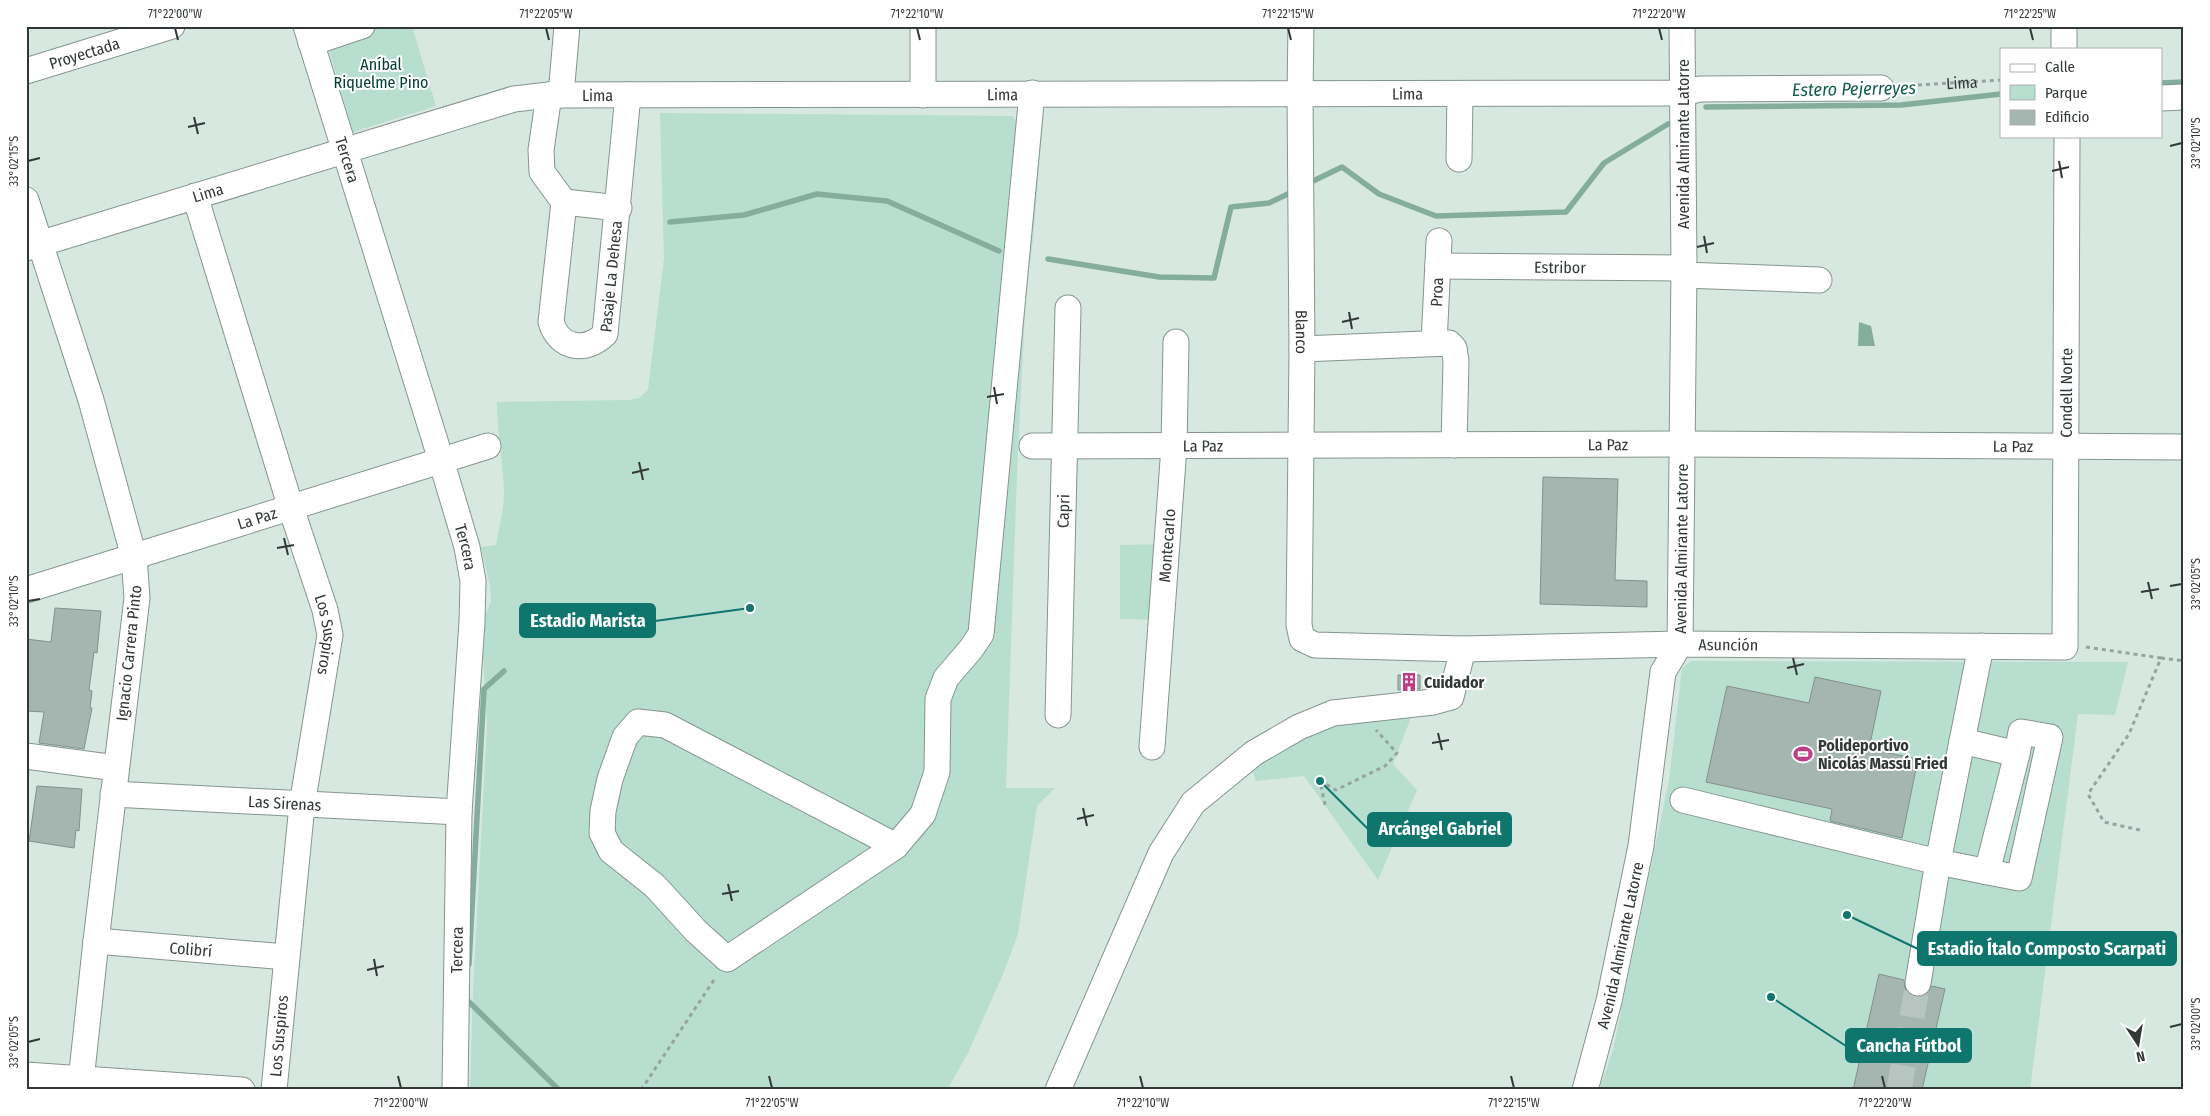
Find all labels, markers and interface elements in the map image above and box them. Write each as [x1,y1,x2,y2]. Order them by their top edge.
text: 71°22'00"W [148,7,202,21]
text: 71°22'05"W [520,7,572,21]
text: 71°22'10"W [891,7,943,21]
text: 71°22'15"W [1262,7,1314,21]
text: 71°22'20"W [1633,7,1685,21]
text: 71°22'25"W [2004,7,2056,21]
street label: Proyectada [47,33,122,73]
legend [2000,48,2162,138]
park label: Aníbal Riquelme Pino [333,55,429,92]
text: Calle [2045,58,2075,76]
street label: Avenida Almirante Latorre [1674,59,1693,229]
street label: Lima [1946,72,1978,93]
water label: Estero Pejerreyes [1792,77,1917,101]
street label: Lima [1392,84,1423,103]
text: Parque [2045,84,2088,102]
street label: Lima [582,85,613,104]
street label: Lima [987,85,1018,104]
text: Edificio [2045,108,2090,126]
text: 33°02'10"S [2189,117,2203,169]
street label: Tercera [332,134,364,185]
text: 33°02'15"S [7,136,21,186]
street label: Lima [190,179,226,206]
street label: Pasaje La Dehesa [596,220,625,333]
street label: Estribor [1534,257,1586,277]
street label: Proa [1426,277,1447,307]
street label: Blanco [1292,310,1312,354]
street label: Condell Norte [2056,348,2076,438]
street label: La Paz [1588,435,1628,454]
street label: La Paz [1183,436,1223,455]
street label: La Paz [1993,436,2033,456]
street label: Avenida Almirante Latorre [1671,463,1691,634]
street label: Capri [1053,494,1073,528]
street label: La Paz [235,503,279,533]
street label: Montecarlo [1155,508,1179,583]
street label: Tercera [451,521,480,572]
text: 33°02'05"S [2189,558,2203,610]
text: 33°02'10"S [7,575,21,627]
street label: Ignacio Carrera Pinto [112,584,146,722]
street label: Los Suspiros [311,592,339,677]
callout: Estadio Marista [520,604,655,637]
text: Estadio Marista [530,610,646,632]
street label: Asunción [1698,635,1758,654]
building icon: Cuidador [1398,671,1420,693]
place label: Cuidador [1424,673,1485,692]
place label: Polideportivo Nicolás Massú Fried [1818,736,1948,773]
sports icon: Polideportivo Nicolás Massú Fried [1792,743,1814,765]
street label: Las Sirenas [248,792,322,814]
callout: Arcángel Gabriel [1368,813,1511,846]
text: Arcángel Gabriel [1378,818,1502,840]
street label: Avenida Almirante Latorre [1592,860,1647,1031]
street label: Tercera [447,926,467,974]
callout: Estadio Ítalo Composto Scarpati [1918,932,2176,965]
text: Estadio Ítalo Composto Scarpati [1928,937,2166,960]
street label: Colibrí [169,938,213,960]
street label: Los Suspiros [266,994,292,1078]
text: 33°02'00"S [2189,997,2203,1051]
text: 33°02'05"S [7,1016,21,1068]
north arrow [2112,1018,2162,1068]
callout: Cancha Fútbol [1846,1029,1971,1062]
text: Cancha Fútbol [1857,1035,1962,1057]
text: N [2135,1047,2146,1065]
text: 71°22'00"W [374,1096,428,1110]
text: 71°22'05"W [746,1096,798,1110]
text: 71°22'10"W [1117,1096,1169,1110]
text: 71°22'15"W [1488,1096,1540,1110]
text: 71°22'20"W [1859,1096,1911,1110]

